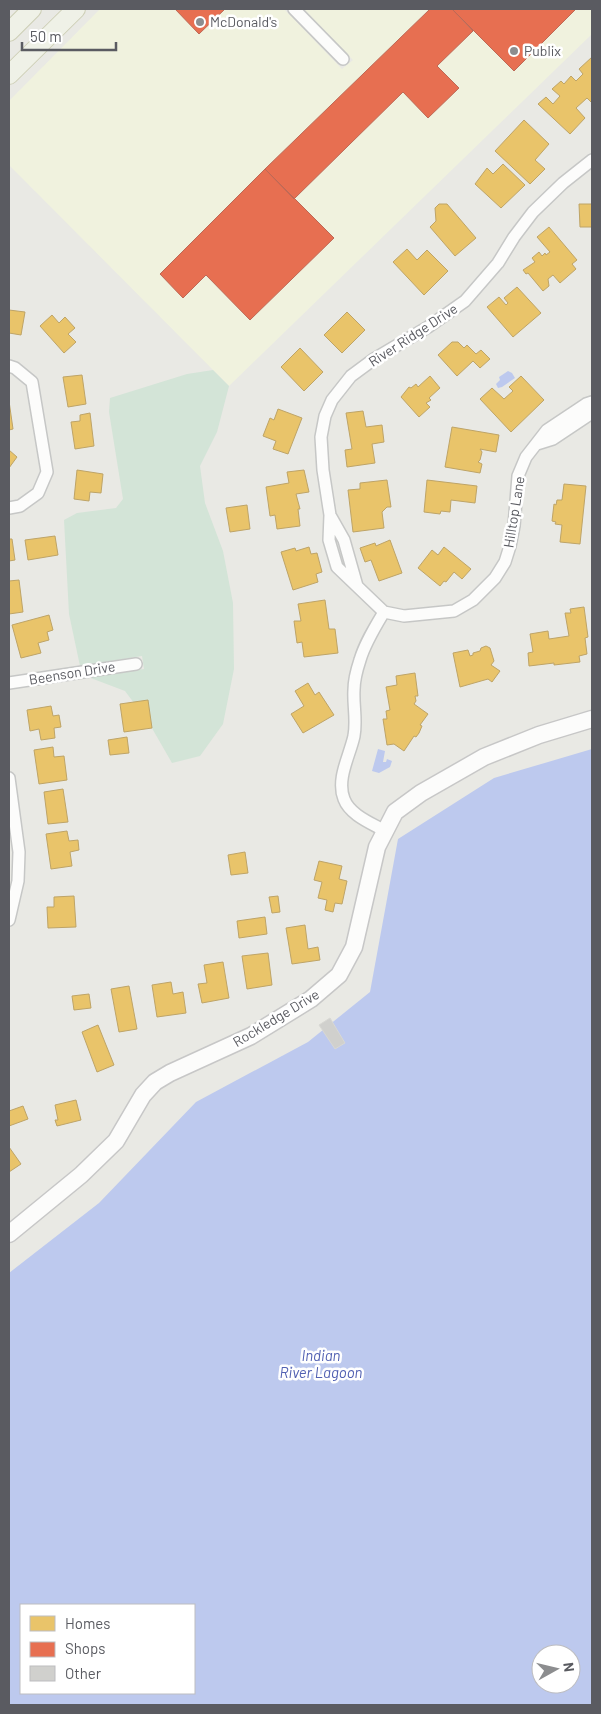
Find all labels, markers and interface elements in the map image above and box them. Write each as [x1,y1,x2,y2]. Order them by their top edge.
place label: McDonald's [210,13,278,30]
marker: McDonald's [194,16,206,28]
scale bar [22,20,116,52]
text: 50 m [30,27,62,45]
place label: Publix [524,42,561,59]
marker: Publix [508,45,520,57]
street label: River Ridge Drive [365,300,460,370]
street label: Hilltop Lane [499,475,528,549]
street label: Beenson Drive [28,657,116,688]
street label: Rockledge Drive [229,985,322,1050]
water label: Indian River Lagoon [280,1346,363,1381]
legend [20,1604,195,1694]
text: Homes [65,1614,110,1632]
text: Shops [65,1639,105,1657]
north arrow [531,1644,581,1694]
text: N [560,1661,578,1673]
text: Other [65,1664,102,1682]

